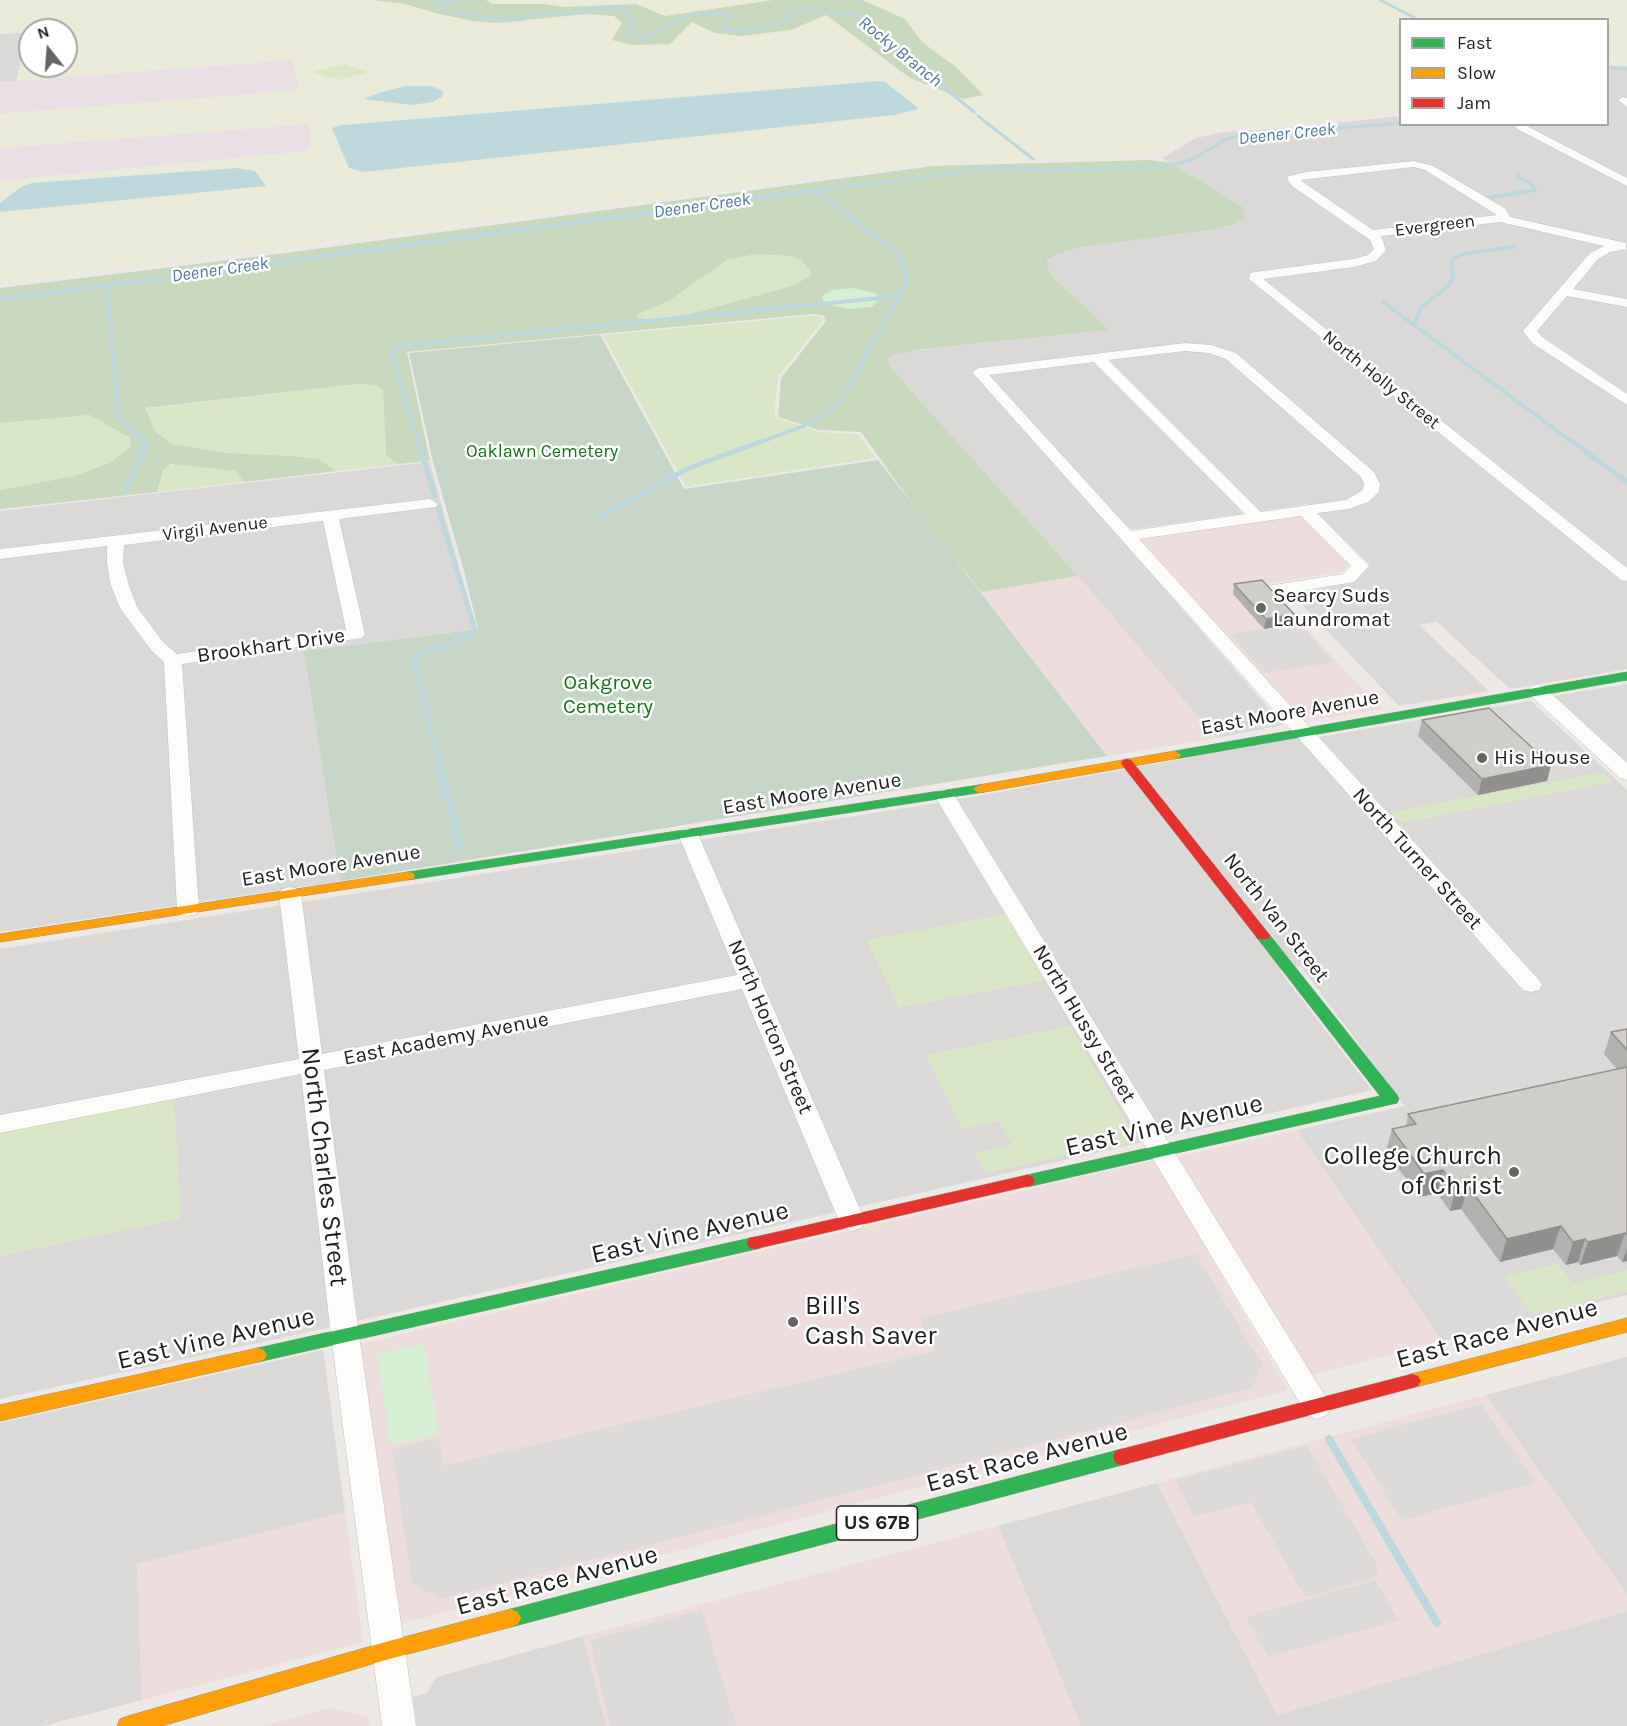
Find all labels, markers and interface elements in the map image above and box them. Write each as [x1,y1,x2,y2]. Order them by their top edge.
water label: Rocky Branch [854,12,946,92]
north arrow [18,18,78,78]
legend [1399,18,1609,126]
text: N [35,21,51,43]
text: Fast [1457,32,1492,54]
text: Slow [1457,62,1496,84]
text: Jam [1457,92,1491,114]
water label: Deener Creek [1237,118,1337,150]
water label: Deener Creek [652,189,752,223]
street label: Evergreen [1394,210,1476,242]
water label: Deener Creek [170,253,270,287]
street label: North Holly Street [1318,326,1444,434]
park label: Oaklawn Cemetery [466,441,618,463]
street label: Virgil Avenue [161,512,269,546]
place label: Searcy Suds Laundromat [1273,583,1390,633]
marker: Searcy Suds Laundromat [1254,601,1268,615]
street label: Brookhart Drive [195,623,347,669]
park label: Oakgrove Cemetery [563,670,653,720]
street label: East Moore Avenue [1199,685,1381,741]
place label: His House [1494,745,1590,771]
marker: His House [1475,751,1489,765]
street label: East Moore Avenue [721,767,903,821]
street label: North Turner Street [1347,783,1487,935]
street label: East Moore Avenue [240,839,422,893]
street label: North Van Street [1218,848,1334,988]
street label: North Horton Street [722,936,818,1118]
street label: North Hussy Street [1027,940,1141,1108]
street label: East Academy Avenue [341,1007,551,1071]
street label: North Charles Street [294,1046,354,1288]
street label: East Vine Avenue [1062,1088,1266,1164]
place label: College Church of Christ [1324,1141,1502,1202]
marker: College Church of Christ [1507,1165,1521,1179]
street label: East Vine Avenue [588,1195,792,1271]
place label: Bill's Cash Saver [805,1291,937,1352]
street label: East Race Avenue [1393,1292,1601,1376]
street label: East Vine Avenue [114,1301,318,1377]
marker: Bill's Cash Saver [786,1315,800,1329]
street label: East Race Avenue [923,1416,1131,1500]
road number: US 67B [836,1506,918,1540]
street label: East Race Avenue [453,1539,661,1623]

